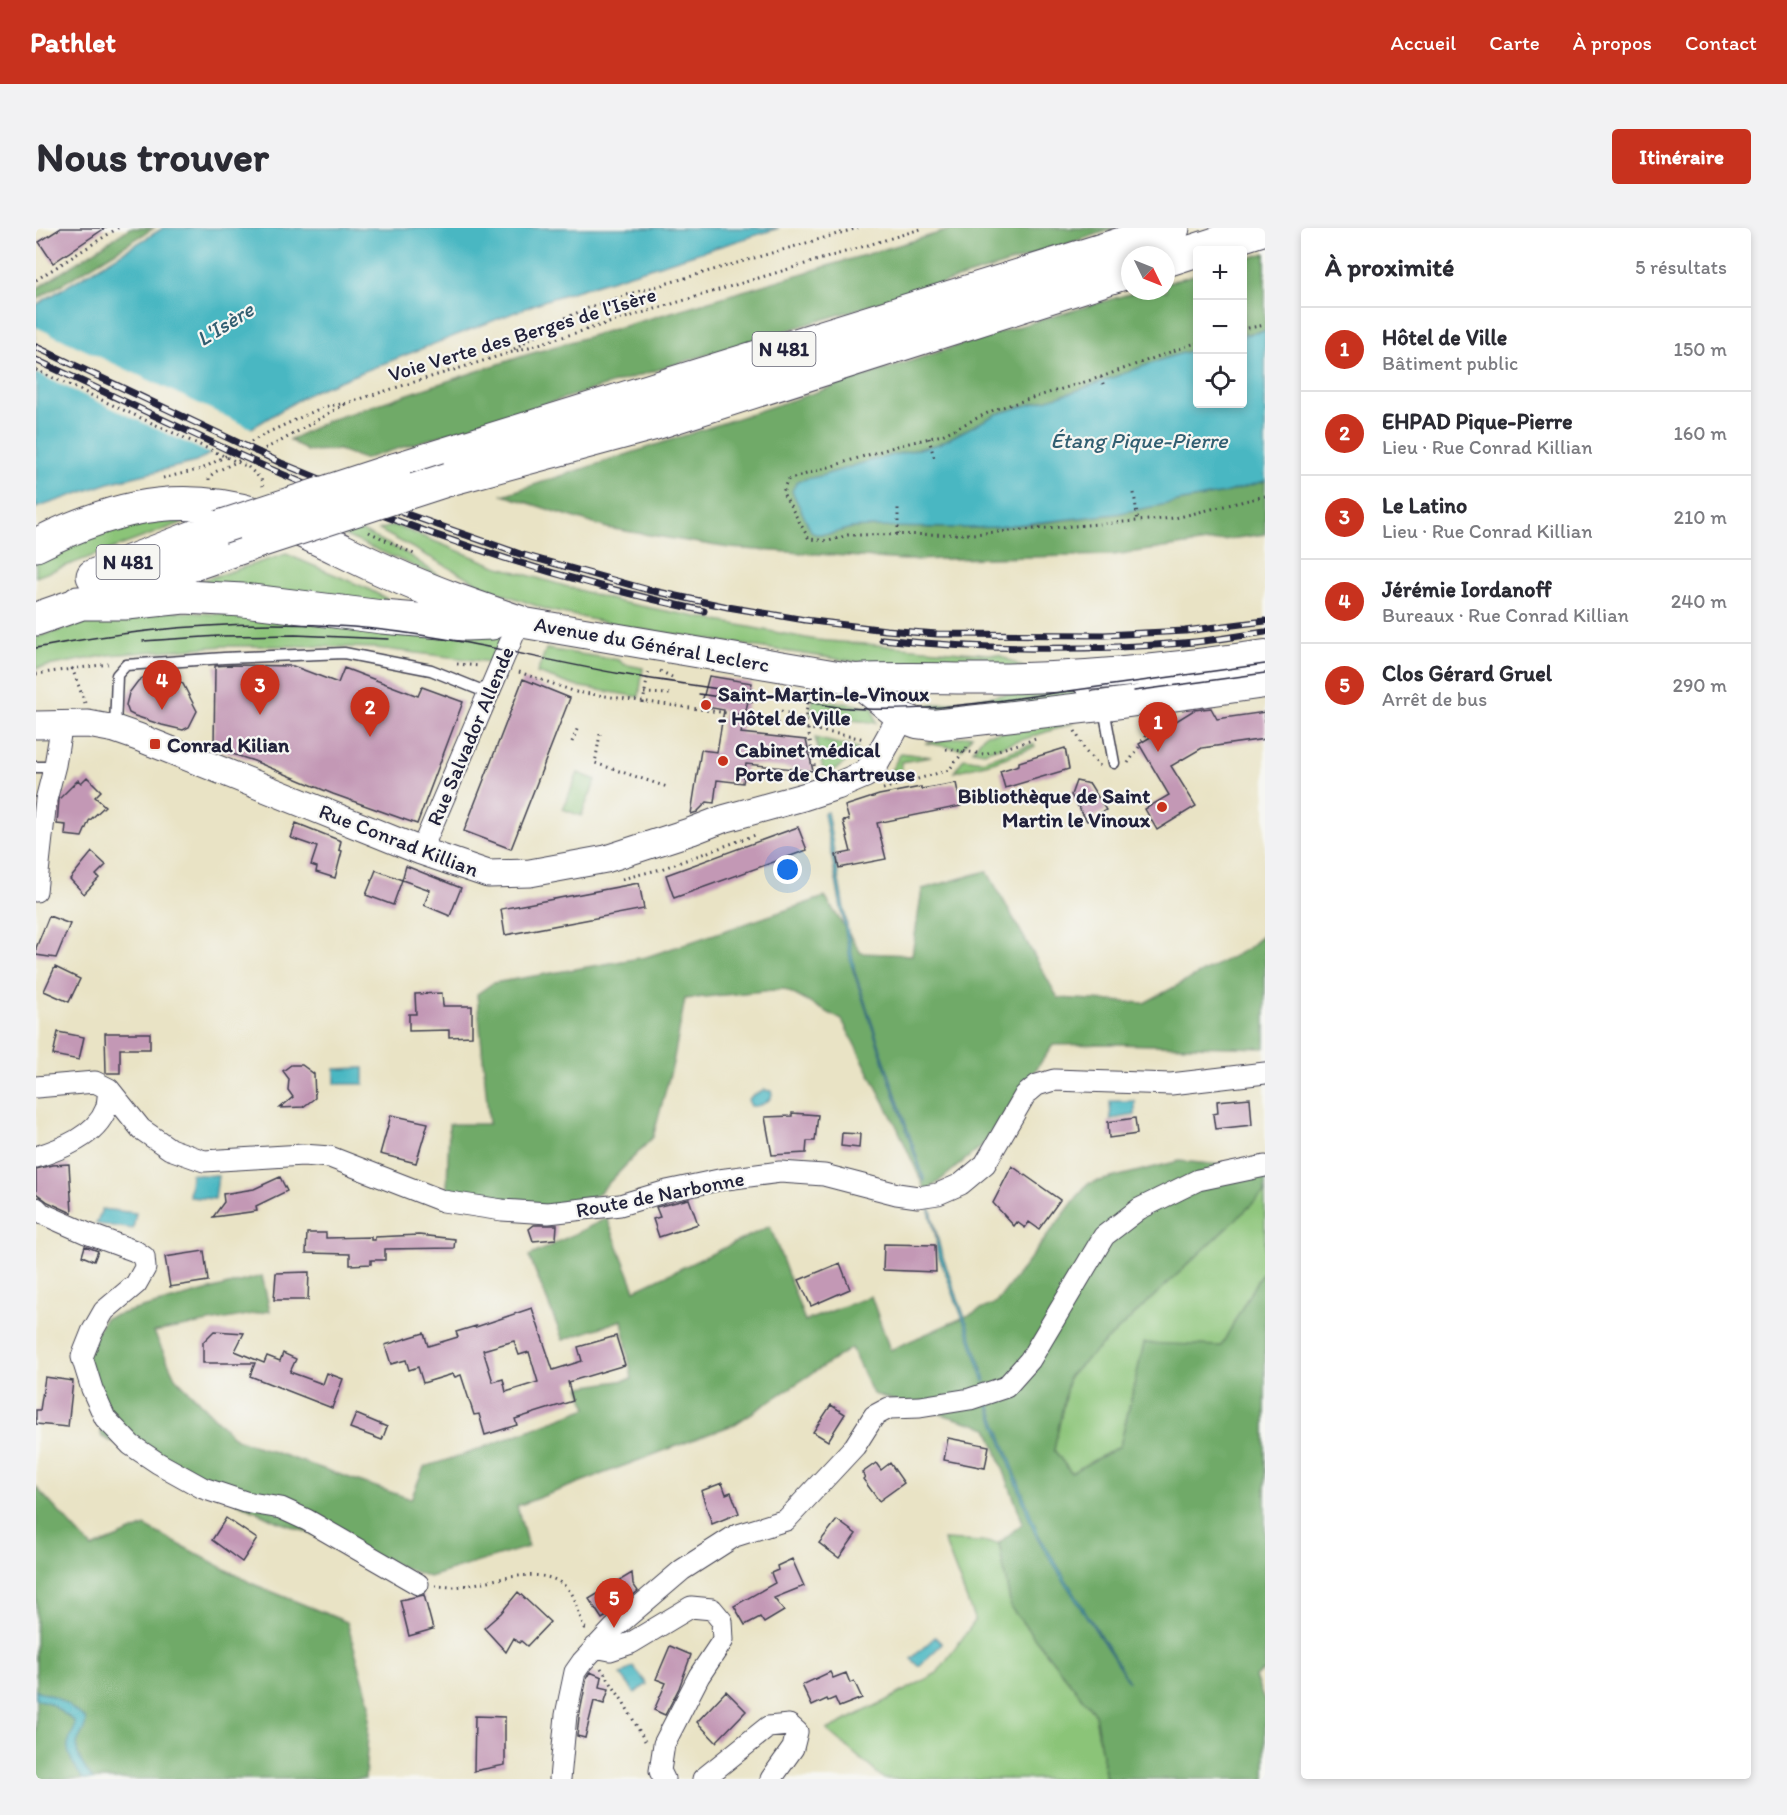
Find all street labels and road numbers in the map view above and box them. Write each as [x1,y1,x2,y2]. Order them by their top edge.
street label: Voie Verte des Berges de l'Isère [385,281,659,387]
road number: N 481 [752,332,816,366]
road number: N 481 [96,545,160,579]
street label: Avenue du Général Leclerc [532,611,772,677]
street label: Rue Salvador Allende [421,643,519,829]
street label: Rue Conrad Killian [316,798,482,882]
street label: Route de Narbonne [574,1165,746,1223]

